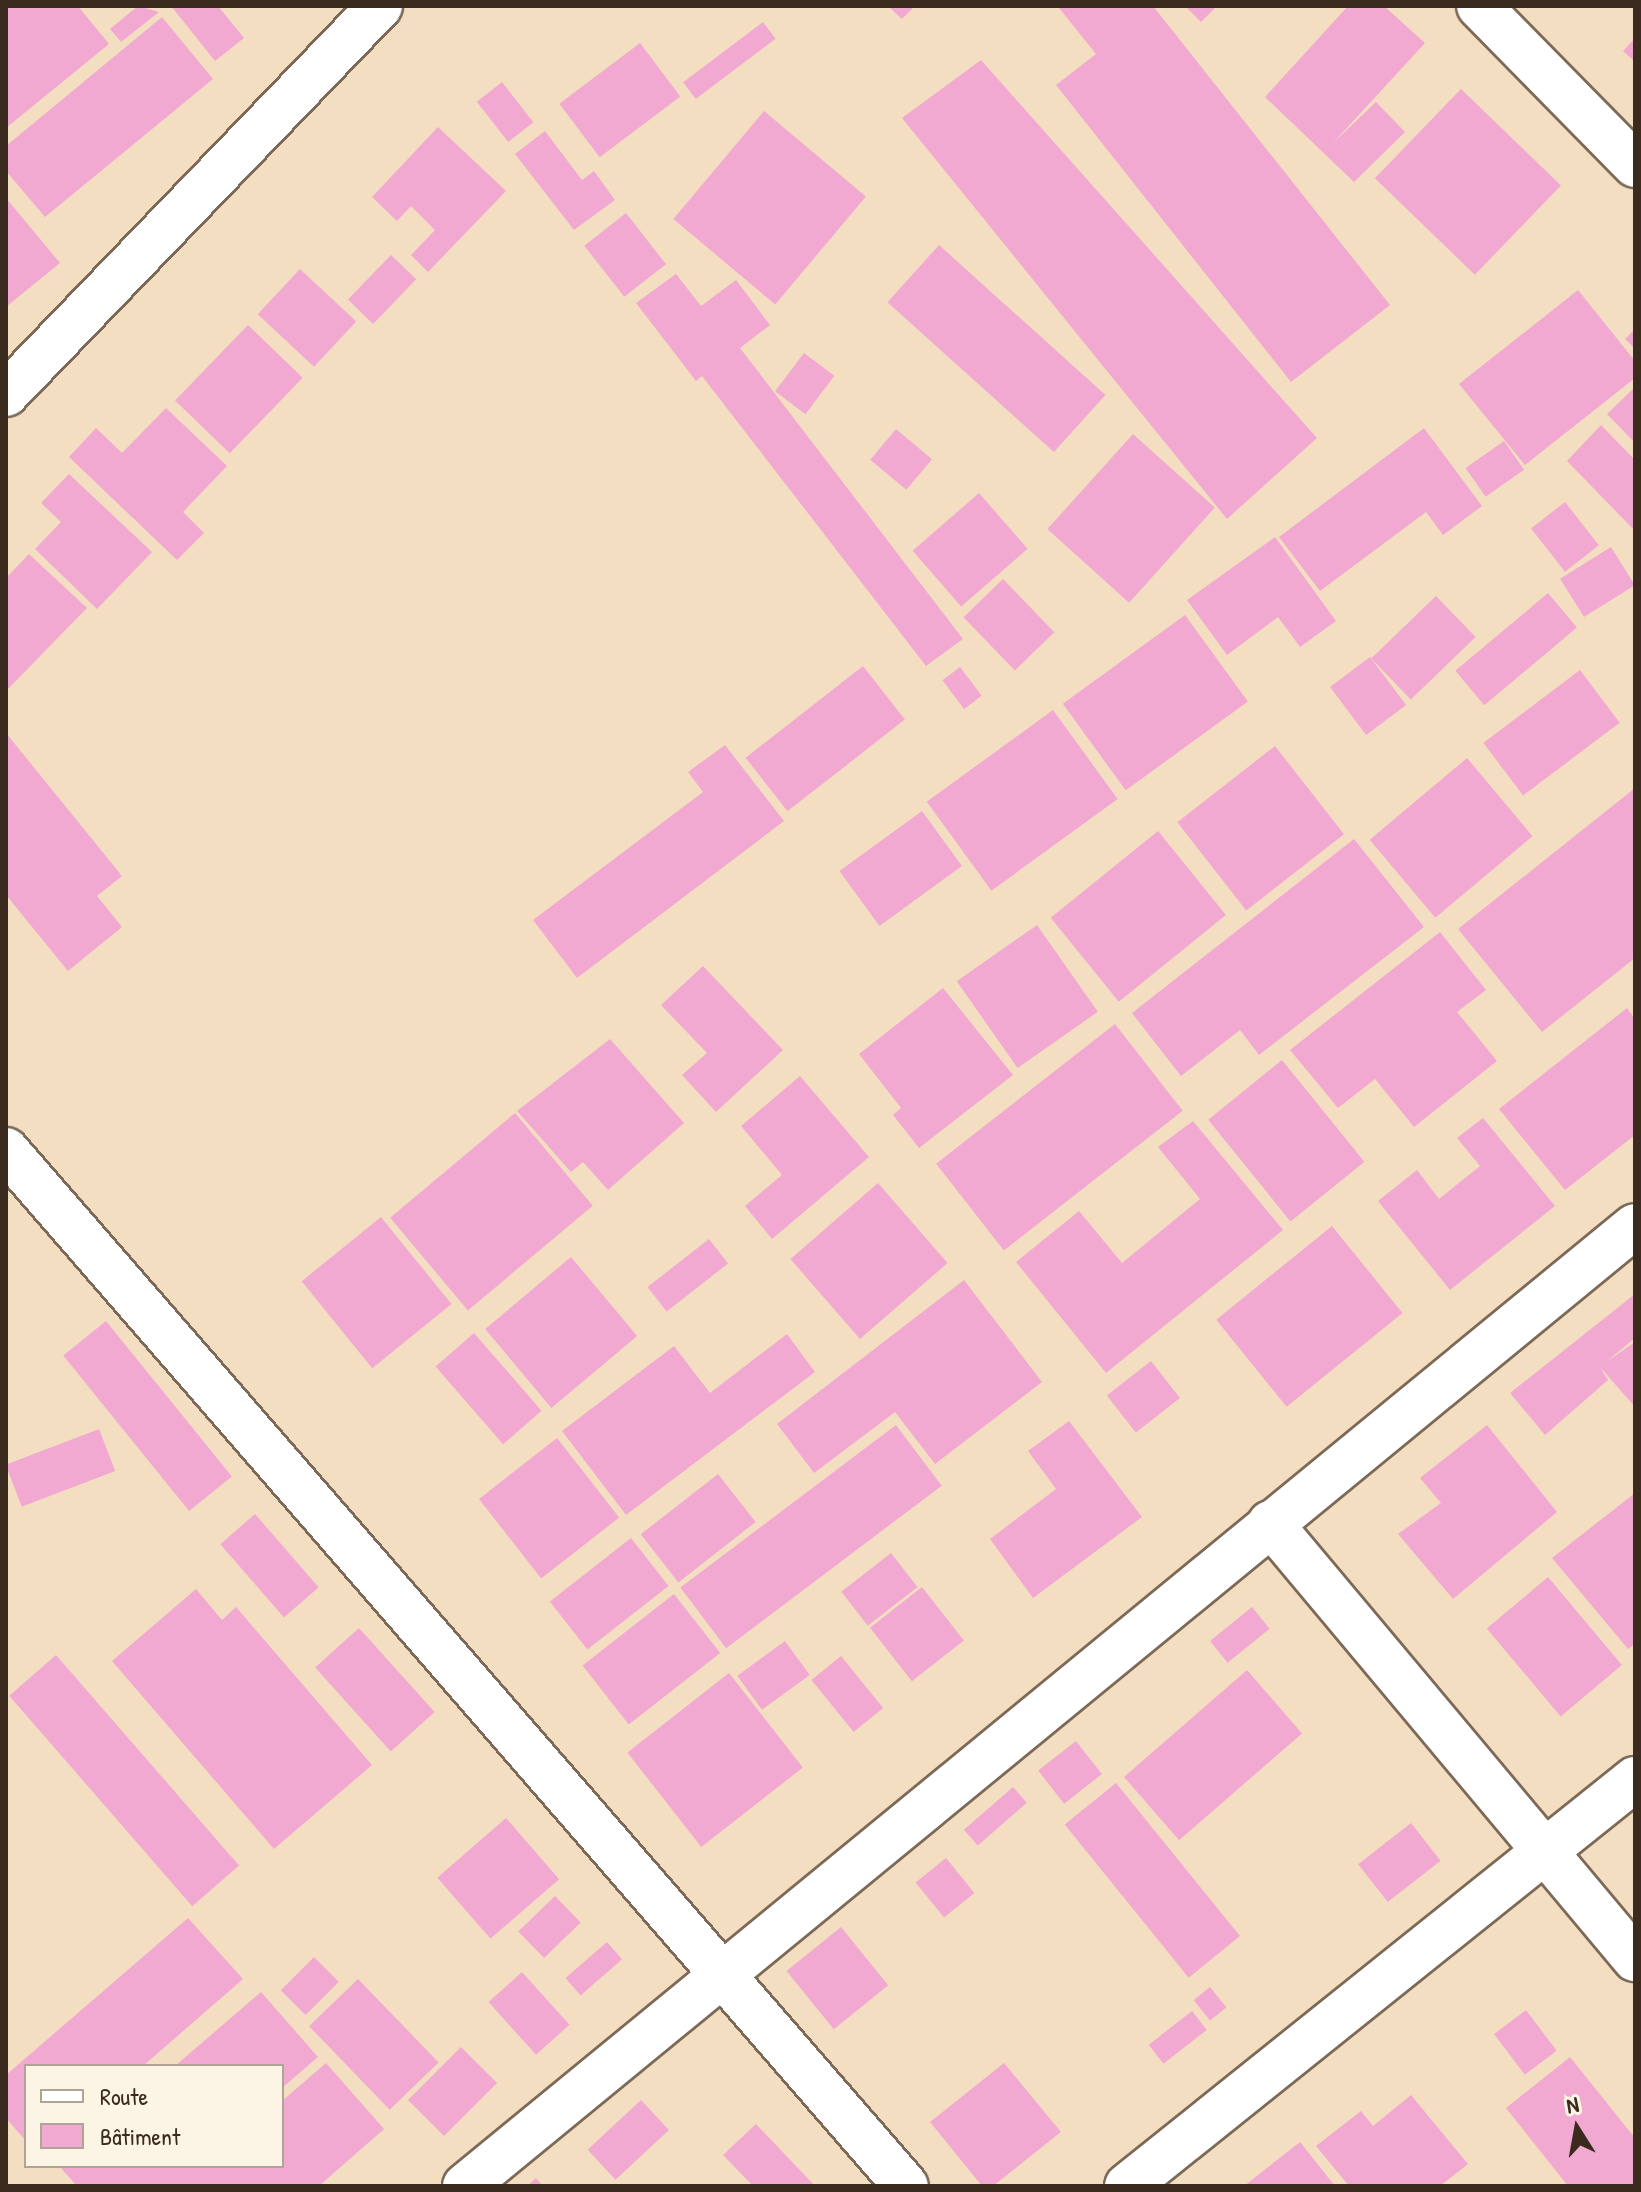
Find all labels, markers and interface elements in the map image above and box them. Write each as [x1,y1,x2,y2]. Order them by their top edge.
legend [24,2064,284,2168]
text: Route [100,2080,148,2112]
north arrow [1537,2088,1617,2168]
text: N [1564,2089,1581,2120]
text: Bâtiment [100,2120,180,2152]

